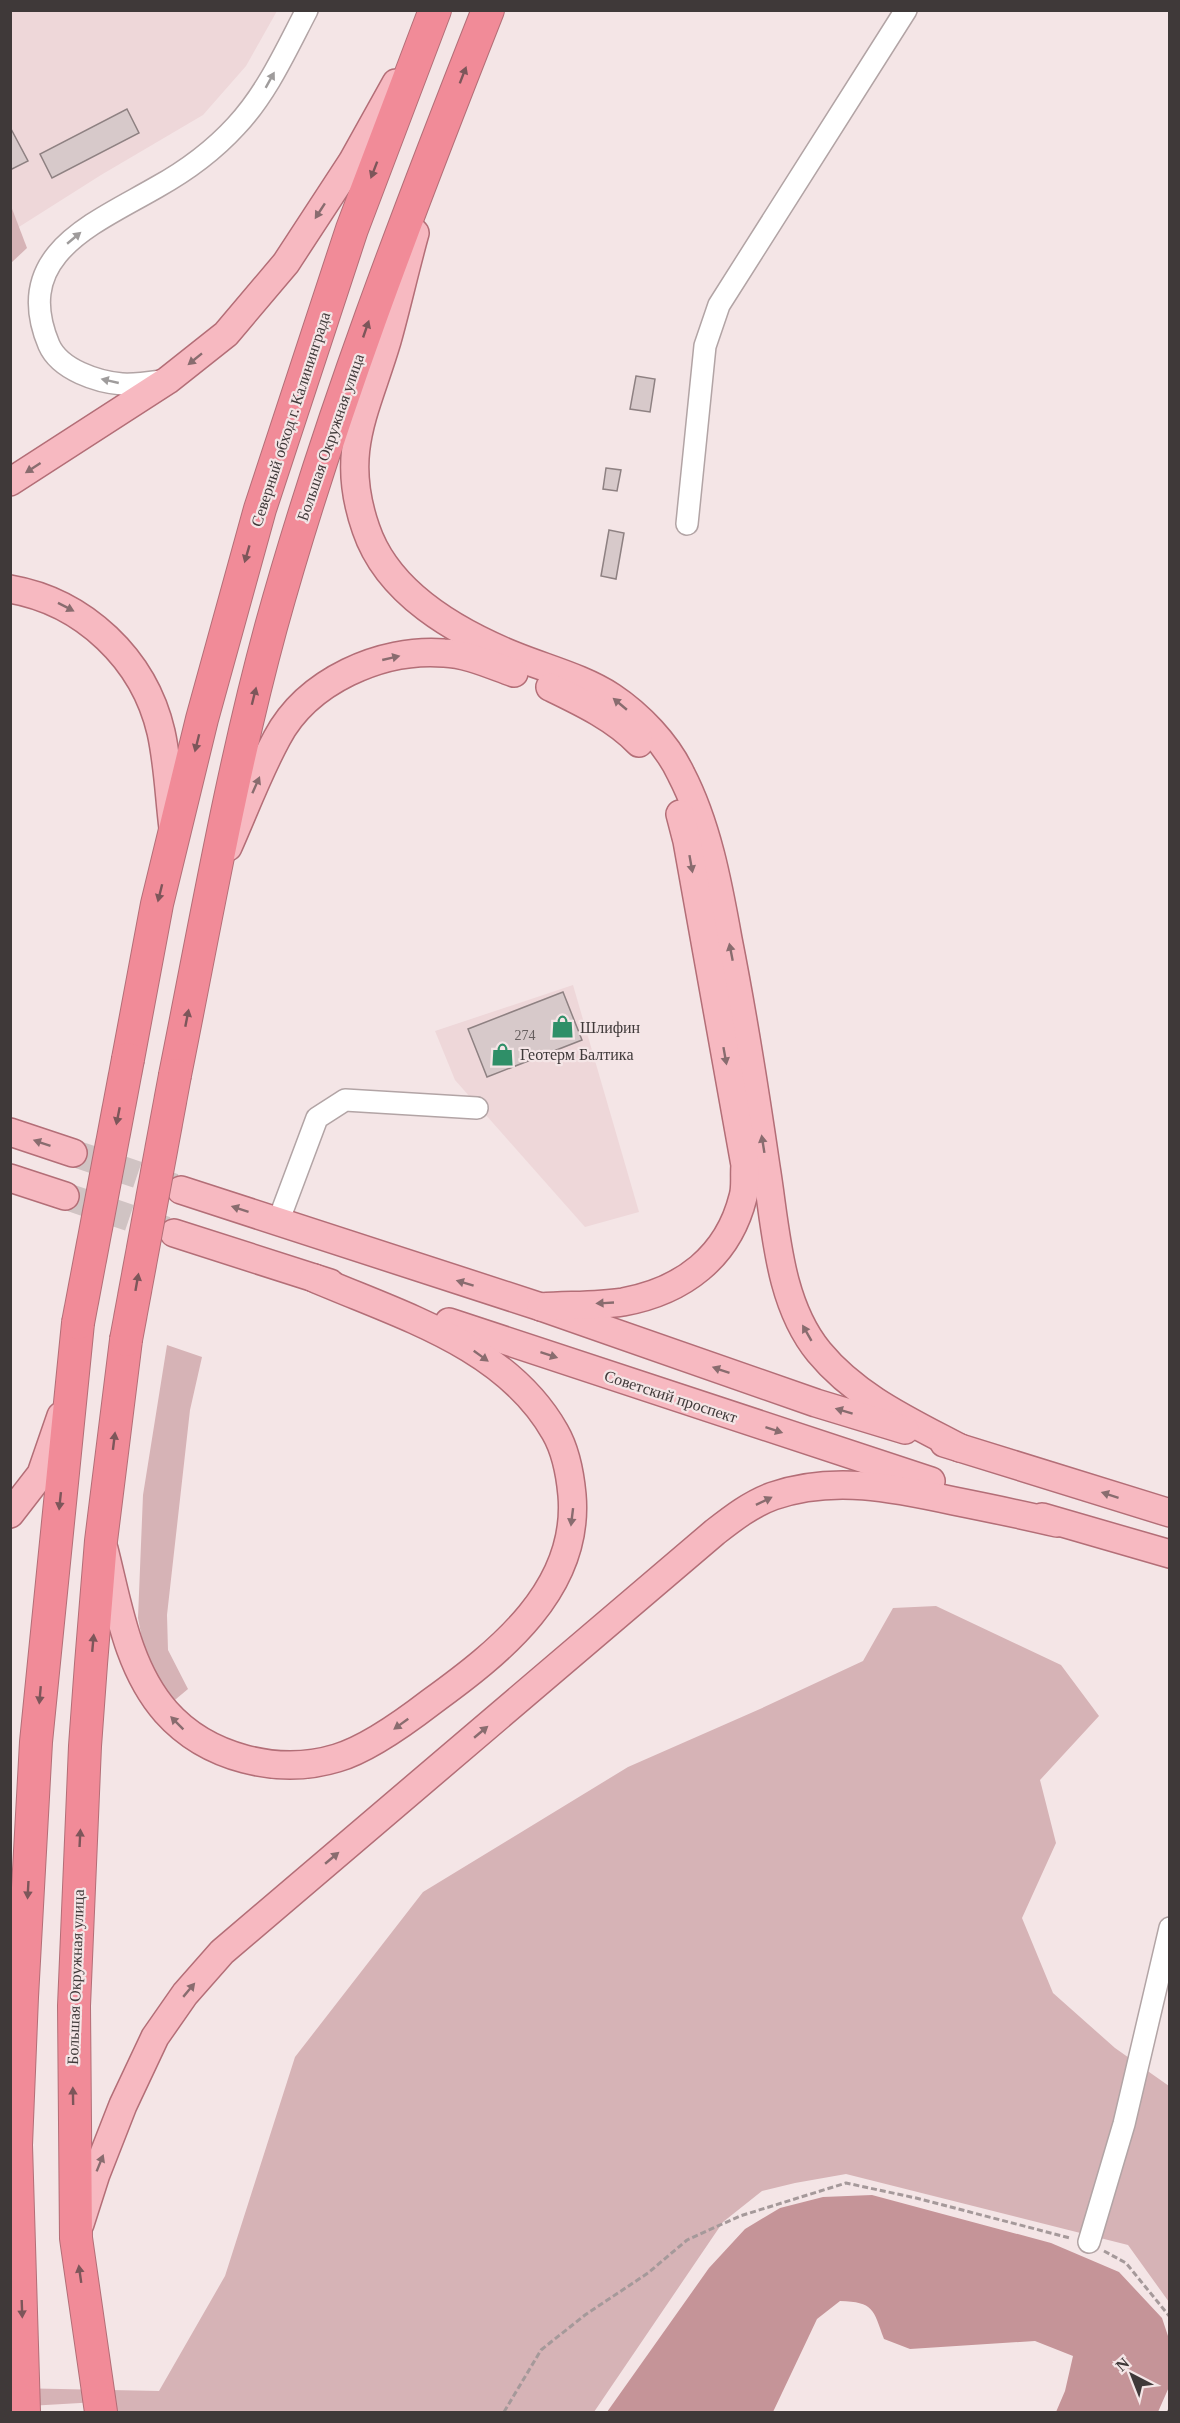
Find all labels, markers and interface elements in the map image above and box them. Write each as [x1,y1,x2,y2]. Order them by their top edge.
one-way arrow [458,66,468,84]
one-way arrow [265,71,275,88]
one-way arrow [369,161,378,179]
one-way arrow [315,203,326,219]
one-way arrow [66,231,82,244]
street label: Северный обход г. Калининграда [248,310,334,529]
one-way arrow [362,320,372,338]
street label: Большая Окружная улица [294,351,368,523]
one-way arrow [188,352,203,365]
one-way arrow [101,376,120,386]
one-way arrow [25,462,41,473]
one-way arrow [242,546,251,564]
one-way arrow [57,603,74,612]
one-way arrow [382,652,400,662]
one-way arrow [249,687,259,705]
one-way arrow [613,698,628,711]
one-way arrow [191,734,201,752]
one-way arrow [251,775,261,793]
one-way arrow [687,854,696,873]
one-way arrow [154,884,164,902]
one-way arrow [726,942,735,961]
one-way arrow [183,1008,192,1027]
shop icon: Шлифин [549,1014,575,1040]
place label: Шлифин [580,1019,641,1037]
house number: 274 [515,1028,536,1043]
shop icon: Геотерм Балтика [489,1041,515,1067]
place label: Геотерм Балтика [520,1046,634,1064]
one-way arrow [721,1046,730,1065]
one-way arrow [113,1107,122,1126]
one-way arrow [758,1135,767,1154]
one-way arrow [33,1137,51,1147]
one-way arrow [231,1204,249,1213]
one-way arrow [133,1272,142,1291]
one-way arrow [456,1278,474,1287]
one-way arrow [595,1298,614,1307]
one-way arrow [802,1324,812,1341]
one-way arrow [474,1349,489,1361]
one-way arrow [540,1351,558,1361]
one-way arrow [712,1365,730,1374]
street label: Советский проспект [602,1367,739,1427]
one-way arrow [835,1406,853,1415]
one-way arrow [765,1425,783,1435]
one-way arrow [109,1431,119,1450]
one-way arrow [1101,1489,1119,1499]
one-way arrow [55,1492,65,1511]
one-way arrow [755,1496,772,1505]
one-way arrow [567,1507,576,1526]
one-way arrow [88,1634,98,1653]
one-way arrow [35,1686,45,1705]
one-way arrow [170,1716,185,1730]
one-way arrow [393,1718,409,1730]
one-way arrow [473,1726,488,1739]
one-way arrow [75,1828,85,1847]
one-way arrow [324,1852,340,1865]
one-way arrow [23,1880,32,1899]
street label: Большая Окружная улица [64,1889,88,2065]
one-way arrow [182,1982,195,1998]
one-way arrow [68,2086,78,2105]
one-way arrow [95,2153,105,2171]
one-way arrow [76,2264,85,2283]
one-way arrow [17,2299,27,2318]
north arrow [1102,2345,1162,2405]
text: N [1112,2354,1133,2374]

